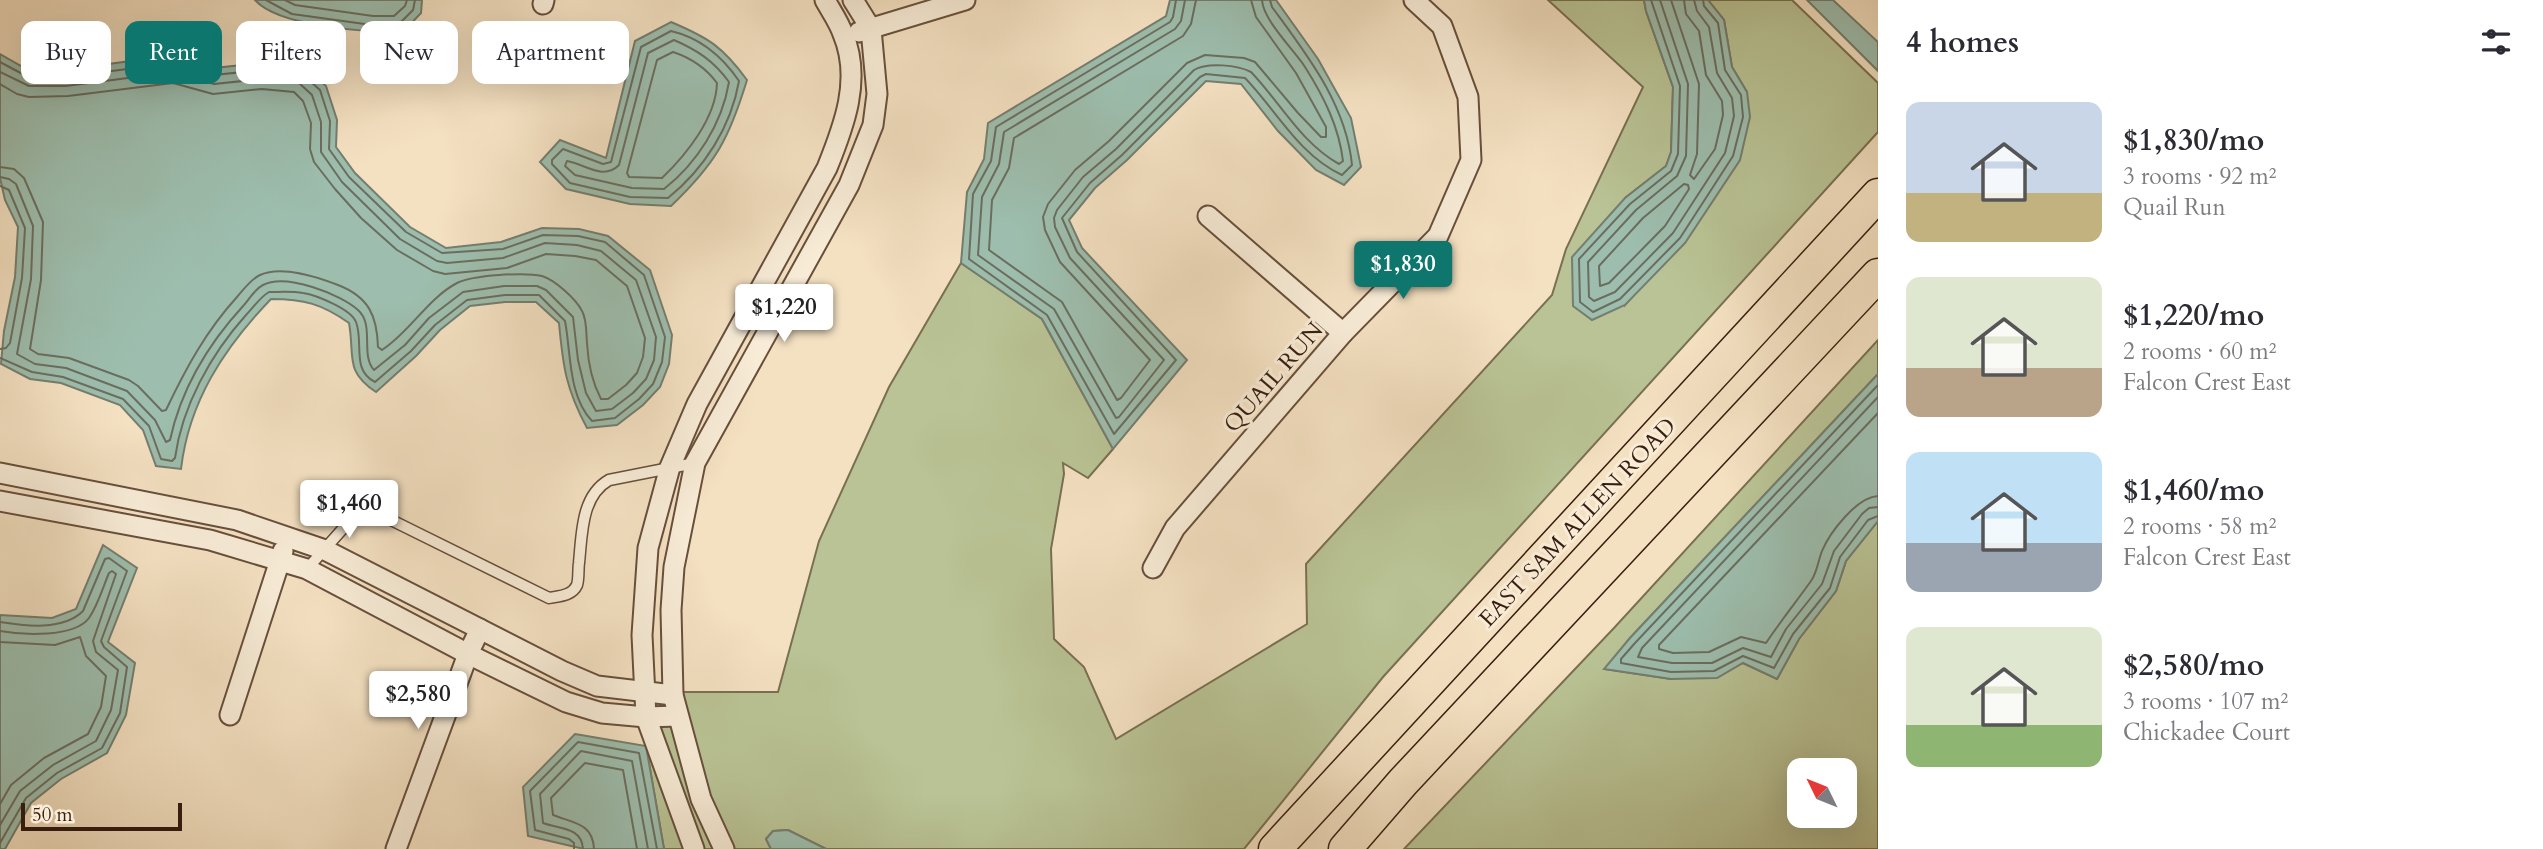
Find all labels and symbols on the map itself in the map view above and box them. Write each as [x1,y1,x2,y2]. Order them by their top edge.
pin: $1,830 [1346,242,1460,301]
pin: $1,220 [727,284,841,344]
street label: QUAIL RUN [1217,315,1330,439]
street label: EAST SAM ALLEN ROAD [1472,411,1683,634]
pin: $1,460 [292,480,406,540]
pin: $2,580 [361,672,475,731]
north arrow [1787,758,1857,828]
scale bar [21,800,182,832]

